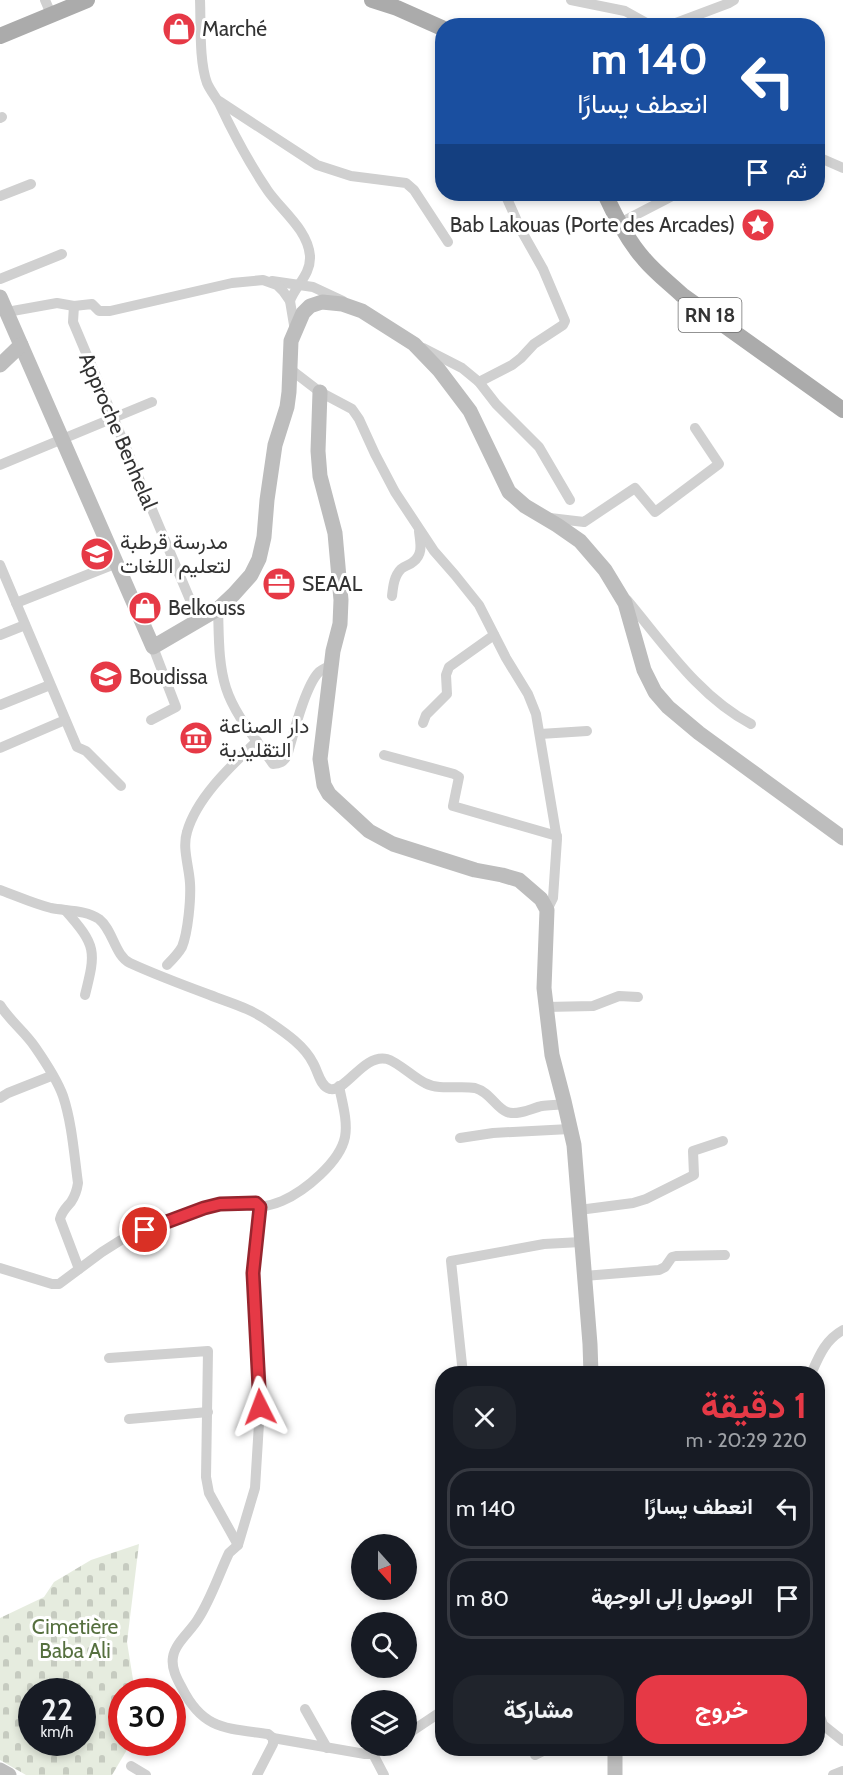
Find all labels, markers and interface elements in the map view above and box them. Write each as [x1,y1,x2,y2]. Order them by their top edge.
shop icon: Marché [161,11,197,47]
place label: Marché [202,16,267,41]
text: 140 m [591,33,708,85]
icon: left [729,42,807,120]
text: انعطف يسارًا [577,87,708,120]
icon: arrive [741,156,774,189]
text: ثم [786,157,807,184]
place icon: Bab Lakouas (Porte des Arcades) [740,207,776,243]
place label: Bab Lakouas (Porte des Arcades) [450,212,735,237]
road number: RN 18 [678,298,742,332]
street label: Approche Benhelal [74,349,163,513]
place label: مدرسة قرطبة لتعليم اللغات [120,529,231,580]
school or university icon: مدرسة قرطبة لتعليم اللغات [79,536,115,572]
office icon: SEAAL [261,566,297,602]
place label: SEAAL [302,571,363,596]
shop icon: Belkouss [127,590,163,626]
place label: Belkouss [168,595,245,620]
school or university icon: Boudissa [88,659,124,695]
place label: Boudissa [129,664,208,689]
place label: دار الصناعة التقليدية [219,713,309,762]
museum icon: دار الصناعة التقليدية [178,720,214,756]
pin [119,1204,170,1255]
icon: arrive [128,1213,161,1246]
position arrow [228,1375,292,1439]
text: 1 دقيقة [701,1383,807,1427]
button: close [453,1386,516,1449]
text: 220 m · 20:29 [686,1428,807,1452]
icon: left [771,1492,804,1525]
text: انعطف يسارًا [644,1493,753,1520]
text: 140 m [456,1495,516,1522]
north arrow [351,1534,417,1600]
map controls [351,1534,417,1756]
icon: arrive [771,1582,804,1615]
text: الوصول إلى الوجهة [591,1583,753,1610]
text: 80 m [456,1585,509,1612]
button: search [351,1612,417,1678]
park label: Cimetière Baba Ali [32,1614,119,1663]
button: مشاركة [453,1675,624,1744]
button: خروج [636,1675,807,1744]
speed limit sign: 30 [108,1678,186,1756]
button: layers [351,1690,417,1756]
text: 22 [41,1691,73,1728]
text: km/h [41,1723,73,1741]

